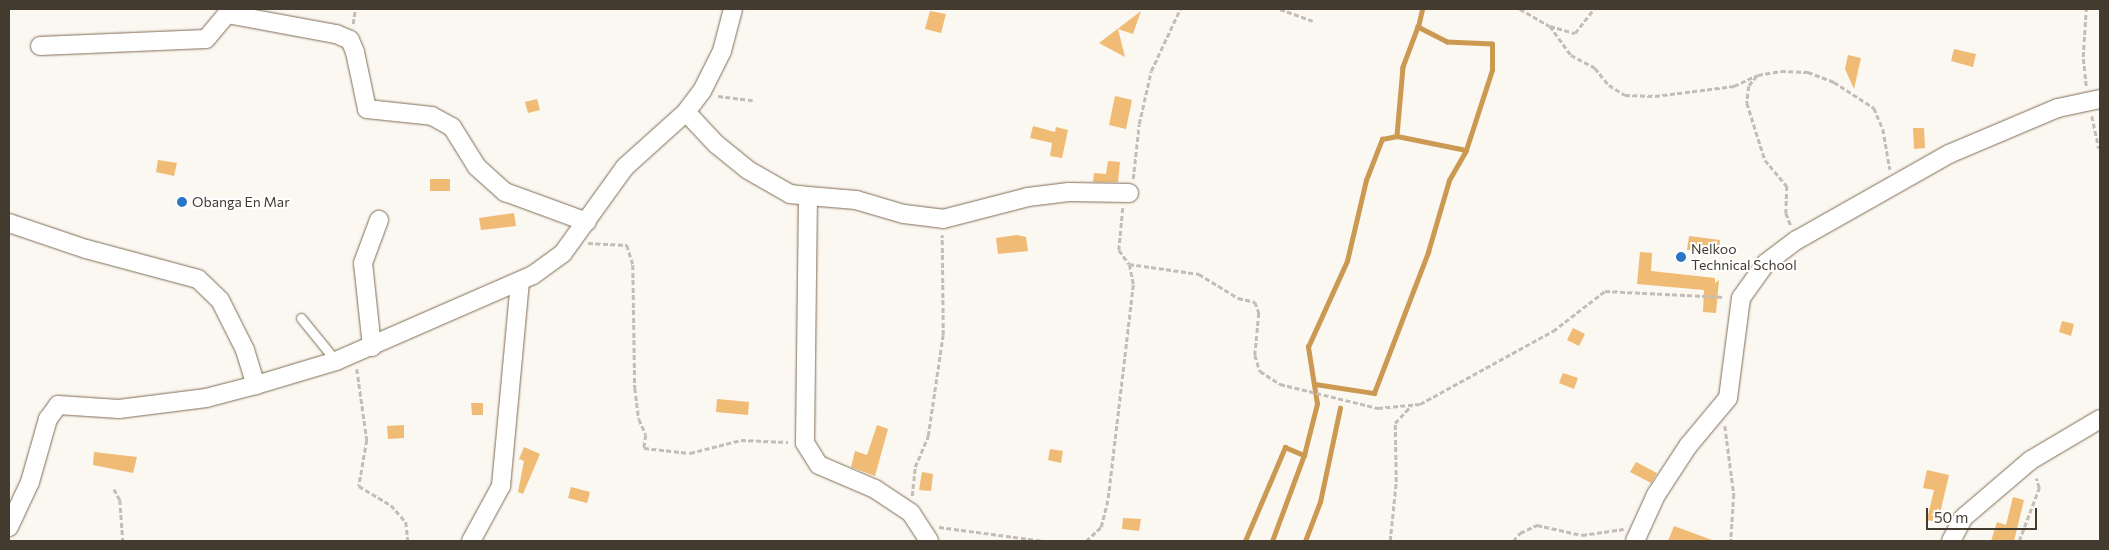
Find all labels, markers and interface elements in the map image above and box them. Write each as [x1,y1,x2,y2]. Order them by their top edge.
place label: Obanga En Mar [192,194,290,210]
marker: Obanga En Mar [176,196,188,208]
place label: Nelkoo Technical School [1691,241,1797,274]
marker: Nelkoo Technical School [1675,251,1687,263]
scale bar [1929,498,2040,530]
text: 50 m [1934,508,1968,526]

